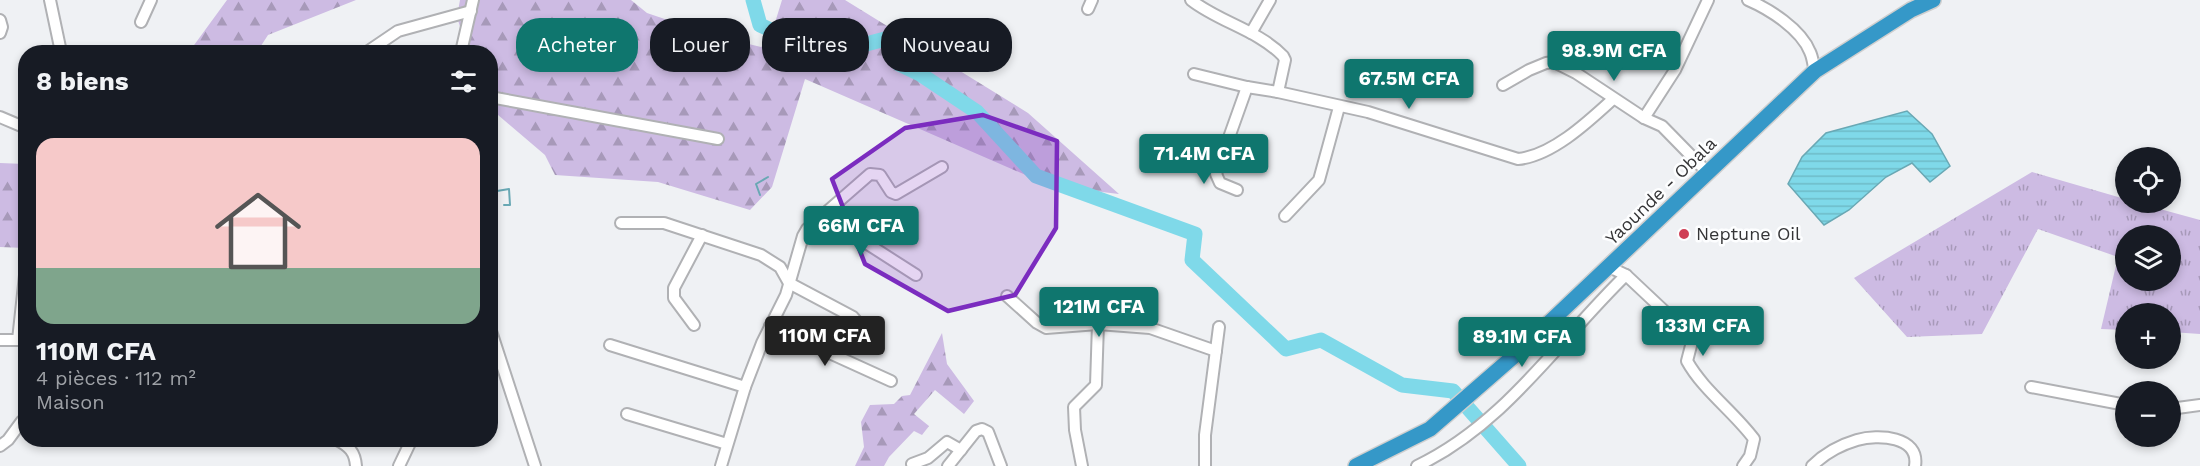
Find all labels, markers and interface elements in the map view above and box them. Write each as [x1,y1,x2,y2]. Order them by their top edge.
chip: Acheter [516,18,638,72]
chip: Louer [650,18,750,72]
chip: Filtres [762,18,869,72]
chip: Nouveau [881,18,1012,72]
pin: 98.9M CFA [1545,31,1683,82]
text: 98.9M CFA [1561,38,1667,62]
pin: 67.5M CFA [1340,59,1478,110]
icon: filters [447,65,480,98]
text: 8 biens [36,66,129,96]
text: 67.5M CFA [1358,66,1460,90]
street label: Yaounde - Obala [1601,133,1720,249]
pin: 71.4M CFA [1135,134,1273,185]
text: 71.4M CFA [1153,141,1255,165]
map controls [2115,147,2181,447]
button: locate [2115,147,2181,213]
icon: home [204,177,312,285]
pin: 66M CFA [806,206,916,257]
text: 66M CFA [818,213,904,237]
place label: Neptune Oil [1696,223,1801,244]
button: layers [2115,225,2181,291]
marker: Neptune Oil [1677,227,1691,241]
pin: 121M CFA [1037,287,1161,338]
text: 121M CFA [1053,294,1145,318]
button: + [2115,303,2181,369]
pin: 133M CFA [1641,306,1765,357]
text: 133M CFA [1656,313,1750,337]
pin: 110M CFA [763,316,887,367]
pin: 89.1M CFA [1453,317,1591,368]
text: 110M CFA [779,323,871,347]
text: 89.1M CFA [1472,324,1572,348]
text: 110M CFA [36,336,156,366]
text: 4 pièces · 112 m² [36,366,196,390]
button: − [2115,381,2181,447]
text: Maison [36,390,105,414]

